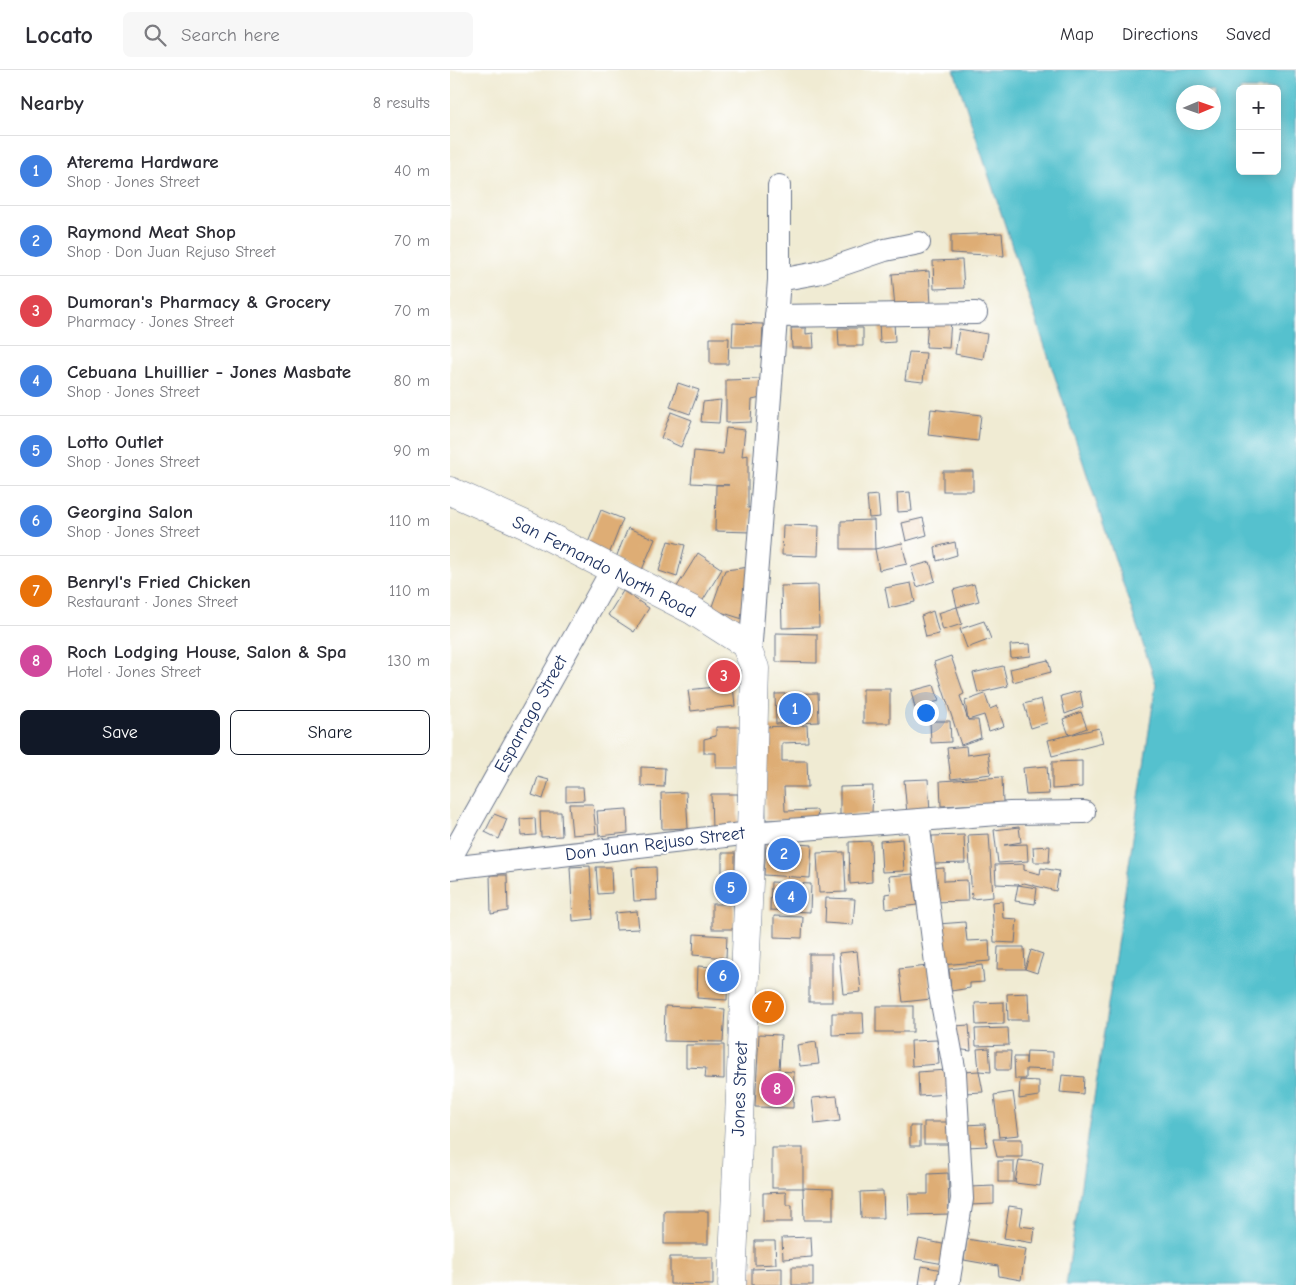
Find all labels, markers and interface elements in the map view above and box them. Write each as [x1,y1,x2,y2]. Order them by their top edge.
search box [123,12,473,57]
text: Locato [25,21,93,49]
icon: search [141,21,169,49]
text: Search here [181,24,280,46]
text: Map [1060,24,1094,45]
text: Directions [1122,24,1198,45]
text: Saved [1226,24,1271,45]
north arrow [1176,85,1221,130]
map controls [1236,85,1281,175]
button: + [1236,85,1281,130]
text: Nearby [20,91,84,115]
text: 8 results [373,94,430,112]
button: − [1236,130,1281,175]
text: Aterema Hardware [67,151,219,173]
text: 1 [33,162,39,180]
text: 40 m [394,162,430,180]
text: Shop · Jones Street [67,173,200,191]
text: Raymond Meat Shop [67,221,236,243]
text: 2 [32,232,40,250]
text: 70 m [394,232,430,250]
text: Shop · Don Juan Rejuso Street [67,243,275,261]
text: Dumoran's Pharmacy & Grocery [67,291,330,313]
text: 3 [32,302,40,320]
text: 70 m [394,302,430,320]
text: Pharmacy · Jones Street [67,313,234,331]
text: Cebuana Lhuillier - Jones Masbate [67,361,351,383]
text: 4 [32,372,40,390]
text: 80 m [393,372,430,390]
text: Shop · Jones Street [67,383,200,401]
text: Lotto Outlet [67,431,163,453]
text: 5 [32,442,40,460]
text: 90 m [393,442,430,460]
text: Shop · Jones Street [67,453,200,471]
text: Georgina Salon [67,501,193,523]
text: 6 [32,512,40,530]
text: 110 m [389,512,430,530]
street label: San Fernando North Road [509,512,699,622]
text: Shop · Jones Street [67,523,200,541]
text: Benryl's Fried Chicken [67,571,251,593]
text: 7 [32,582,40,600]
text: 110 m [389,582,430,600]
text: Restaurant · Jones Street [67,593,238,611]
text: Roch Lodging House, Salon & Spa [67,641,347,663]
street label: Esparrago Street [490,651,572,776]
text: 8 [32,652,40,670]
text: 130 m [387,652,430,670]
pin: 3 [708,657,740,695]
text: Hotel · Jones Street [67,663,201,681]
pin: 1 [779,690,811,728]
your location [913,700,939,726]
button: Save [20,710,220,755]
button: Share [230,710,430,755]
street label: Don Juan Rejuso Street [564,822,747,865]
pin: 2 [768,835,800,873]
pin: 5 [715,869,747,907]
pin: 4 [775,878,807,916]
pin: 6 [707,957,739,995]
pin: 7 [752,988,784,1026]
street label: Jones Street [728,1040,752,1137]
pin: 8 [761,1070,793,1108]

